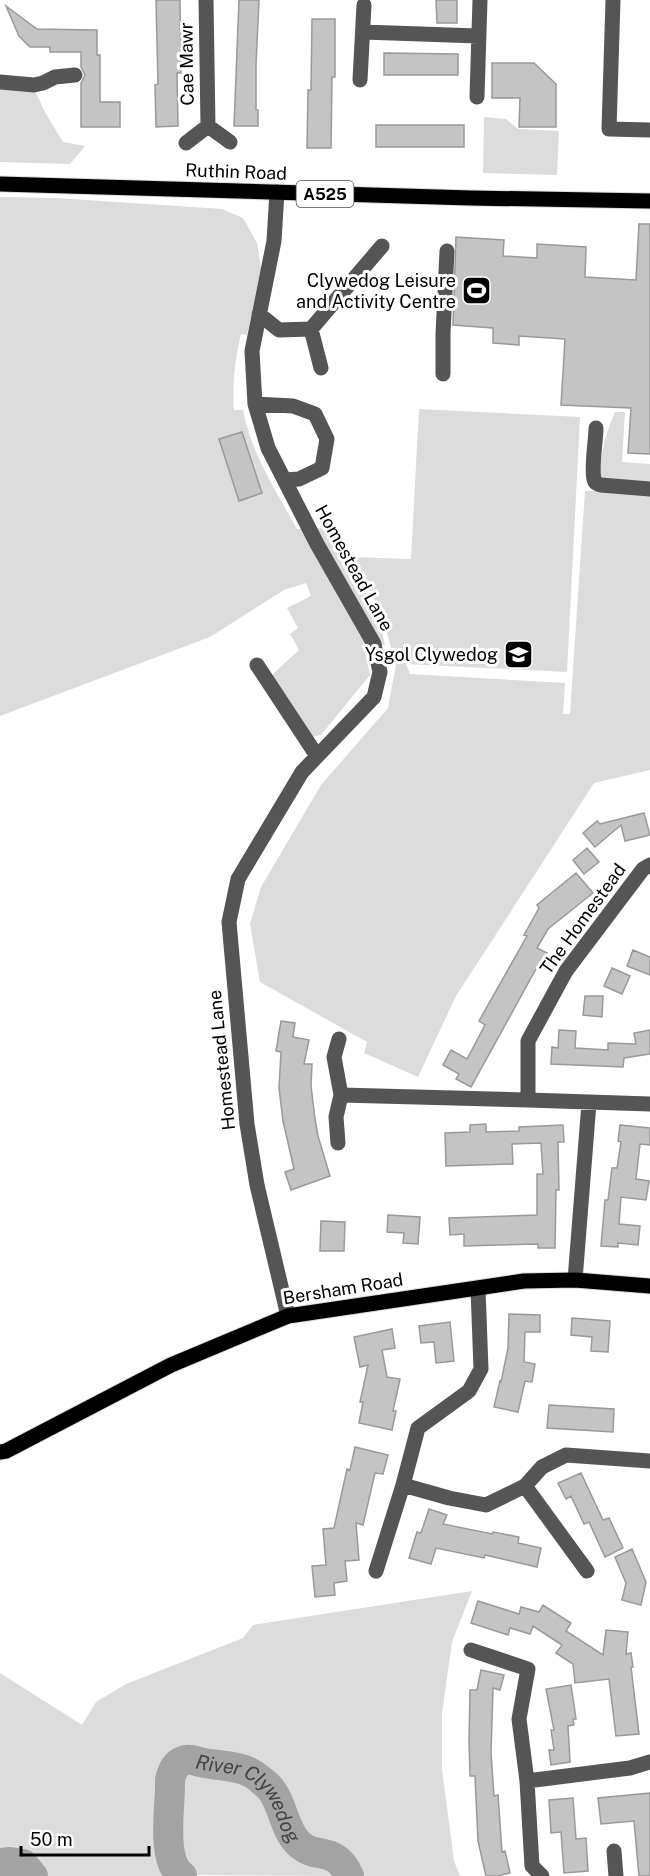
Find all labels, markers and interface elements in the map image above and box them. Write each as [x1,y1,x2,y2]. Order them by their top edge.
street label: Cae Mawr [175,22,198,106]
street label: Ruthin Road [185,159,287,184]
road number: A525 [296,181,354,207]
place label: Clywedog Leisure and Activity Centre [296,270,456,312]
sports icon: Clywedog Leisure and Activity Centre [461,275,493,307]
street label: Homestead Lane [311,501,398,635]
school or university icon: Ysgol Clywedog [503,639,535,671]
place label: Ysgol Clywedog [365,644,498,665]
street label: The Homestead [535,859,630,978]
street label: Homestead Lane [204,989,239,1131]
street label: Bersham Road [281,1269,404,1308]
water label: River Clywedog [193,1749,306,1847]
scale bar [21,1819,148,1857]
text: 50 m [30,1829,73,1850]

